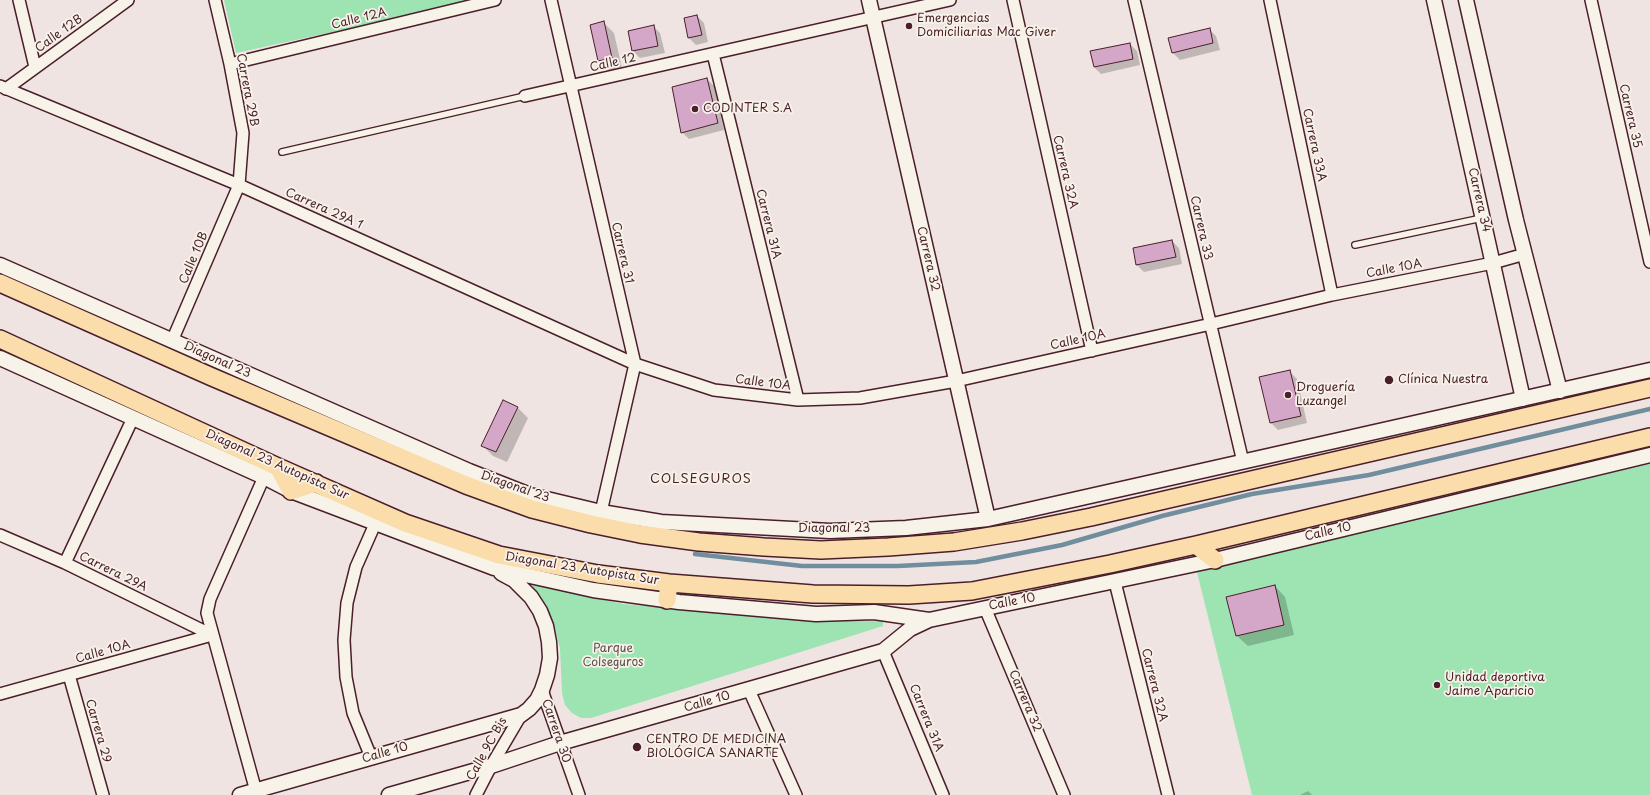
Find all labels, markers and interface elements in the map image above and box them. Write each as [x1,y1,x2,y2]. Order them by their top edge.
street label: Calle 12A [330,5,388,33]
street label: Calle 12B [33,12,85,56]
place label: Emergencias Domiciliarias Mac Giver [917,12,1056,40]
marker: Emergencias Domiciliarias Mac Giver [904,21,914,31]
street label: Calle 12 [588,51,638,75]
street label: Carrera 29B [233,52,261,128]
street label: Carrera 35 [1616,83,1644,149]
place label: CODINTER S.A [703,102,792,116]
marker: CODINTER S.A [690,104,700,114]
street label: Carrera 33A [1299,107,1329,183]
street label: Carrera 32A [1050,134,1080,210]
street label: Carrera 34 [1465,166,1493,234]
street label: Carrera 29A 1 [283,185,365,233]
street label: Carrera 31A [752,188,784,260]
street label: Carrera 33 [1187,194,1215,262]
street label: Carrera 31 [608,221,636,285]
street label: Carrera 32 [914,225,942,293]
street label: Calle 10B [177,230,211,286]
street label: Calle 10A [1365,257,1423,281]
street label: Calle 10A [1049,327,1107,353]
street label: Diagonal 23 [181,339,253,381]
street label: Calle 10A [734,372,792,394]
place label: Clínica Nuestra [1398,373,1488,387]
marker: Clínica Nuestra [1383,374,1395,386]
place label: Droguería Luzangel [1296,381,1355,409]
marker: Droguería Luzangel [1283,390,1293,400]
street label: Diagonal 23 Autopista Sur [203,427,351,503]
street label: Diagonal 23 [478,468,552,506]
district label: COLSEGUROS [650,471,752,487]
street label: Calle 10 [1303,520,1353,544]
street label: Diagonal 23 [798,522,870,536]
street label: Carrera 29A [77,549,149,595]
street label: Diagonal 23 Autopista Sur [504,550,660,588]
street label: Calle 10 [987,590,1037,614]
street label: Calle 10A [74,637,132,667]
park label: Parque Colseguros [582,642,644,670]
street label: Carrera 32A [1138,647,1170,723]
street label: Carrera 32 [1005,668,1045,734]
place label: Unidad deportiva Jaime Aparicio [1445,671,1545,699]
marker: Unidad deportiva Jaime Aparicio [1432,680,1442,690]
street label: Carrera 31A [906,682,946,754]
street label: Calle 10 [682,689,732,715]
street label: Carrera 30 [538,697,574,765]
street label: Carrera 29 [82,698,114,764]
street label: Calle 9C Bis [464,715,510,783]
place label: CENTRO DE MEDICINA BIOLÓGICA SANARTE [646,733,786,761]
street label: Calle 10 [360,740,410,766]
marker: CENTRO DE MEDICINA BIOLÓGICA SANARTE [631,741,643,753]

